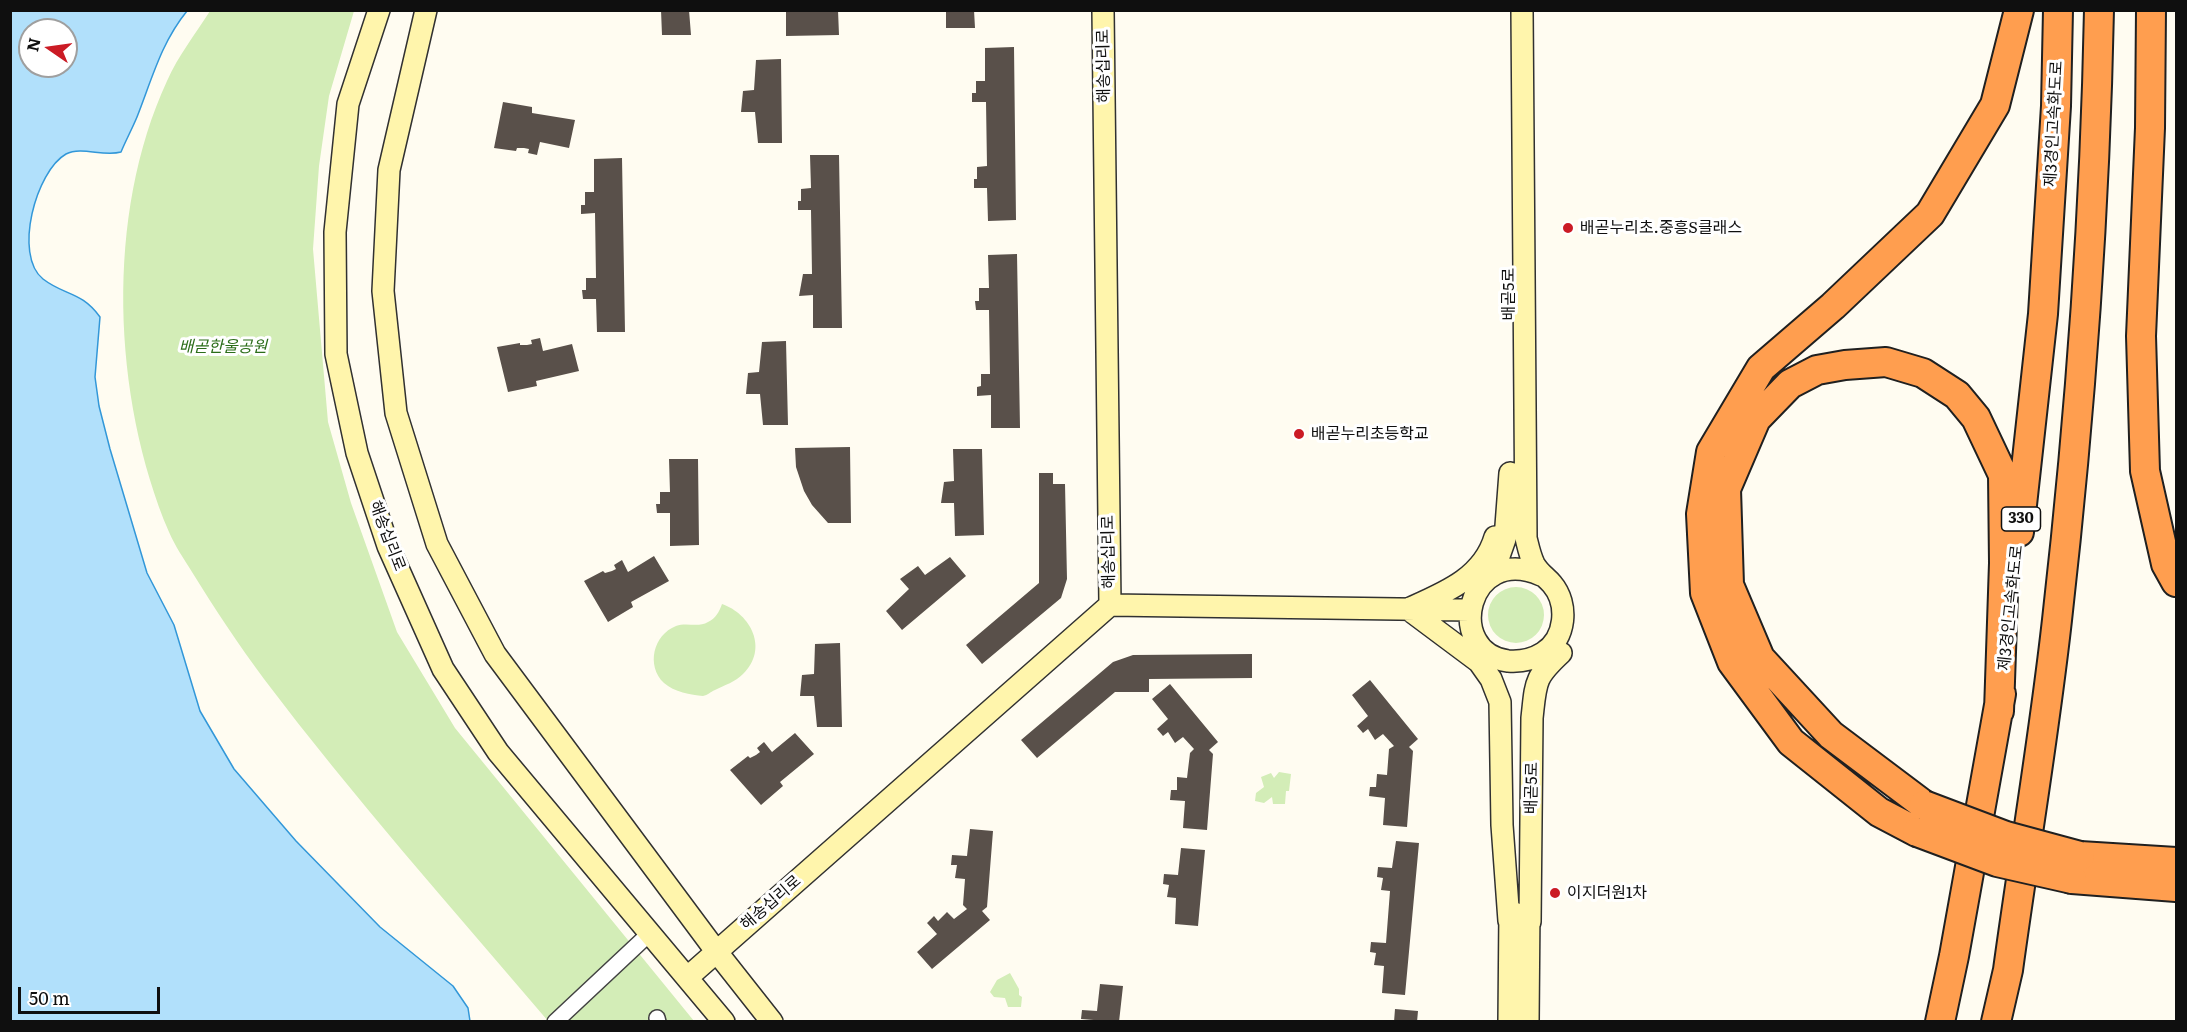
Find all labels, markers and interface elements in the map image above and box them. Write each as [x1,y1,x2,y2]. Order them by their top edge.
north arrow [18,18,78,78]
street label: 해송십리로 [1094,29,1114,103]
text: N [19,35,46,54]
street label: 제3경인고속화도로 [2041,60,2067,188]
place label: 배곧누리초.중흥S클래스 [1580,218,1742,238]
marker: 배곧누리초.중흥S클래스 [1561,221,1575,235]
street label: 배곧5로 [1499,268,1519,320]
park label: 배곧한울공원 [179,337,267,357]
place label: 배곧누리초등학교 [1311,424,1429,444]
marker: 배곧누리초등학교 [1292,427,1306,441]
street label: 해송십리로 [365,498,409,574]
road number: 330 [2002,507,2040,531]
street label: 해송십리로 [1099,515,1119,589]
street label: 제3경인고속화도로 [1995,544,2027,672]
street label: 배곧5로 [1522,762,1542,814]
street label: 해송십리로 [737,872,805,934]
place label: 이지더원1차 [1567,883,1647,903]
marker: 이지더원1차 [1548,886,1562,900]
scale bar [21,975,164,1013]
text: 50 m [29,984,70,1011]

